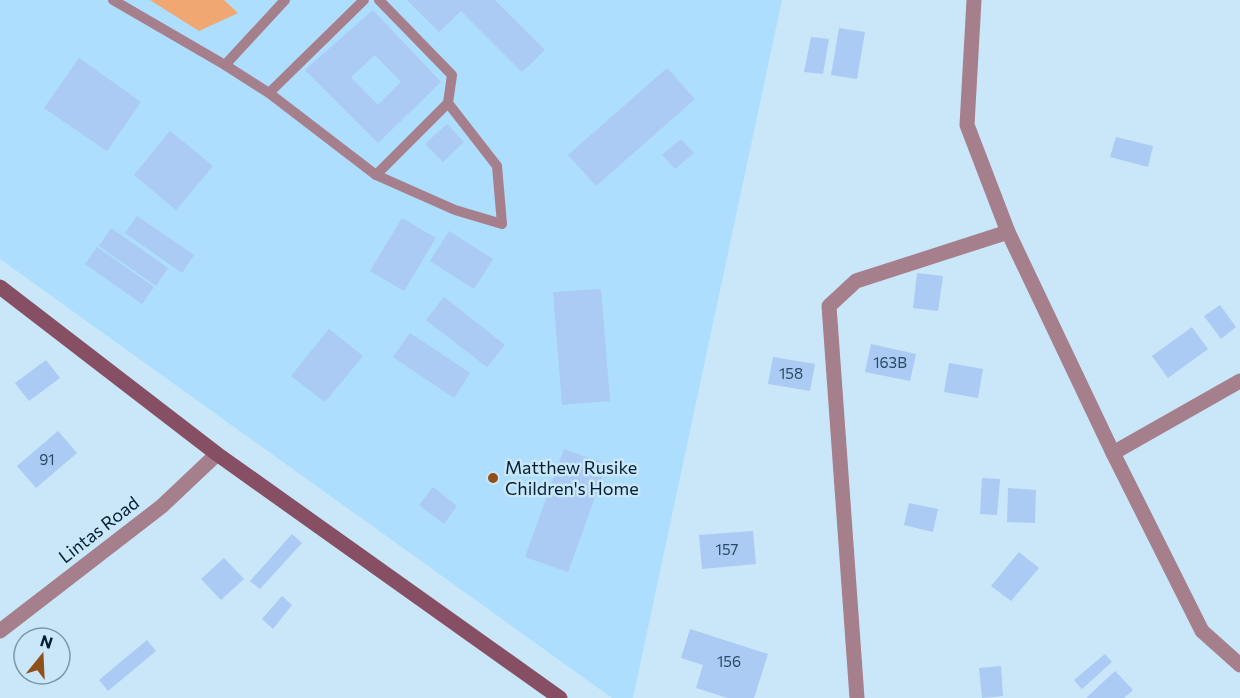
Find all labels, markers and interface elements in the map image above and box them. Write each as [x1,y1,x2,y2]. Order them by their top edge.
house number: 163B [873,353,907,371]
house number: 158 [779,364,803,382]
house number: 91 [39,450,55,468]
place label: Matthew Rusike Children's Home [505,456,639,499]
marker: Matthew Rusike Children's Home [486,471,500,485]
street label: Lintas Road [54,491,143,567]
house number: 157 [716,540,739,558]
north arrow [12,626,72,686]
text: N [38,630,55,652]
house number: 156 [717,652,741,670]

